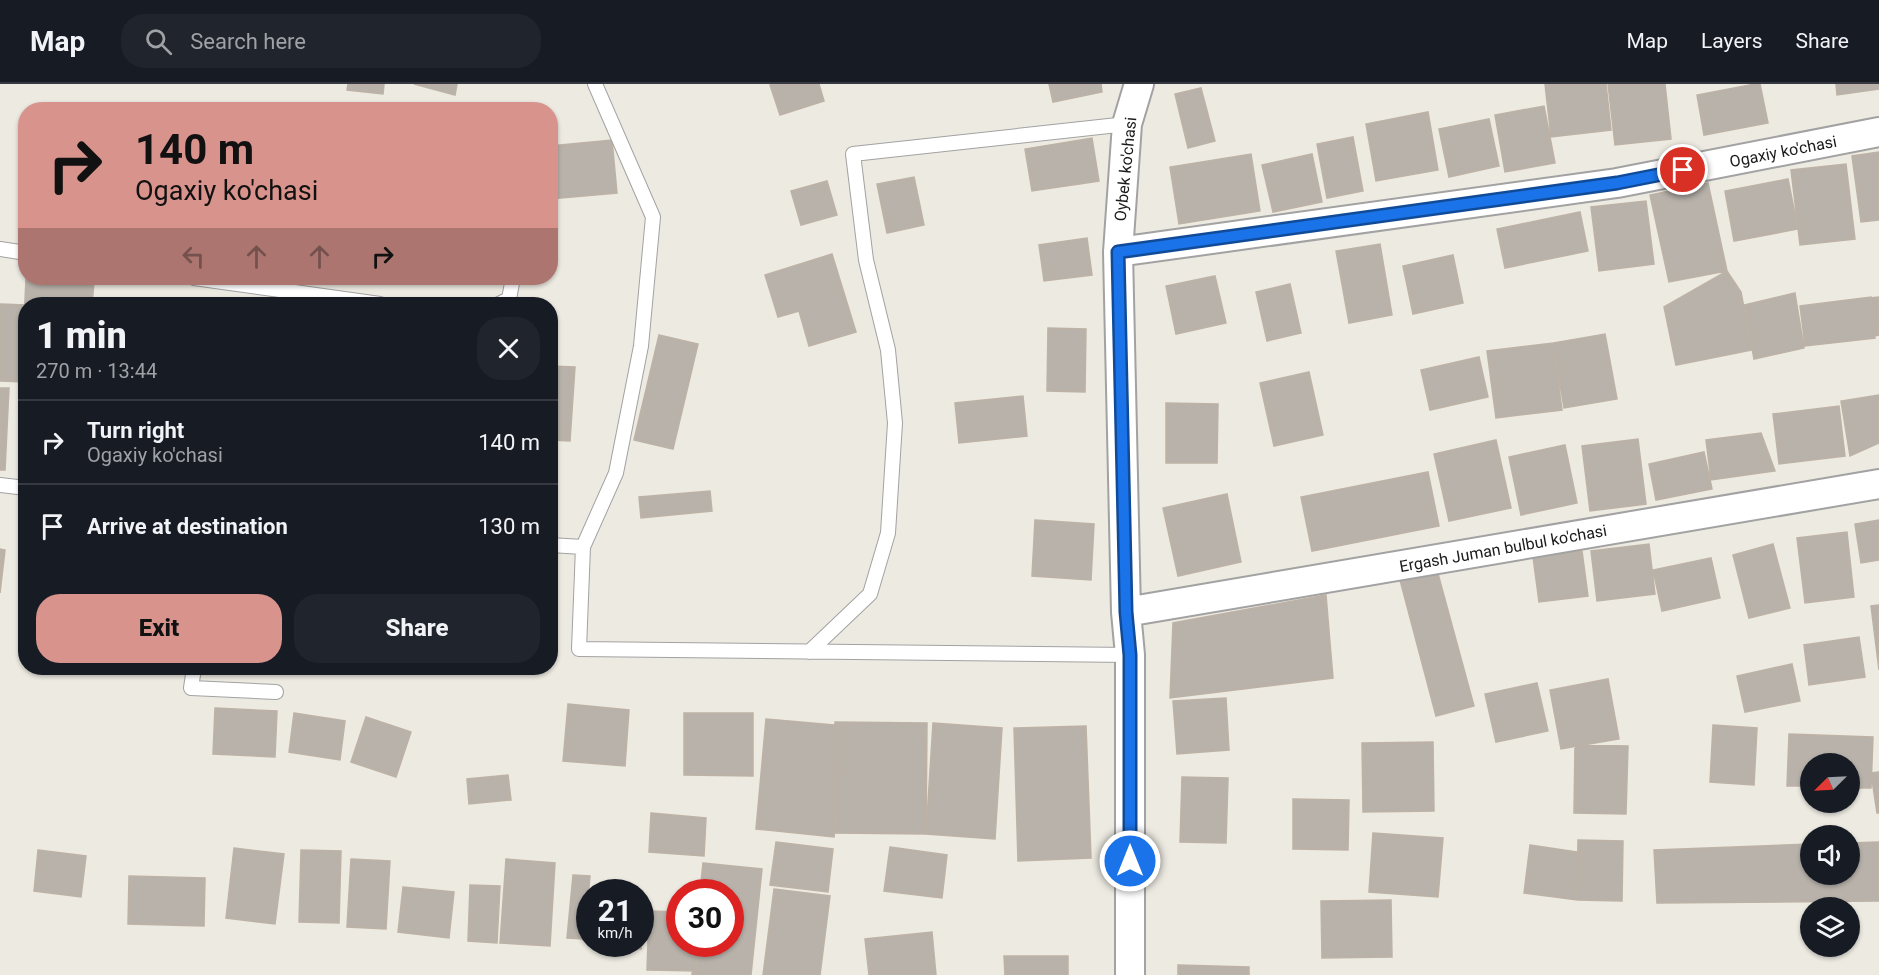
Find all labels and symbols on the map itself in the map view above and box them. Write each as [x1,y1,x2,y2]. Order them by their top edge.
street label: Oybek ko'chasi [1111,116,1140,222]
street label: Ogaxiy ko'chasi [1728,132,1838,171]
pin [1657,144,1708,195]
street label: Ergash Juman bulbul ko'chasi [1398,521,1608,576]
north arrow [1800,753,1860,813]
position arrow [1098,829,1162,893]
speed limit sign: 30 [666,879,744,957]

